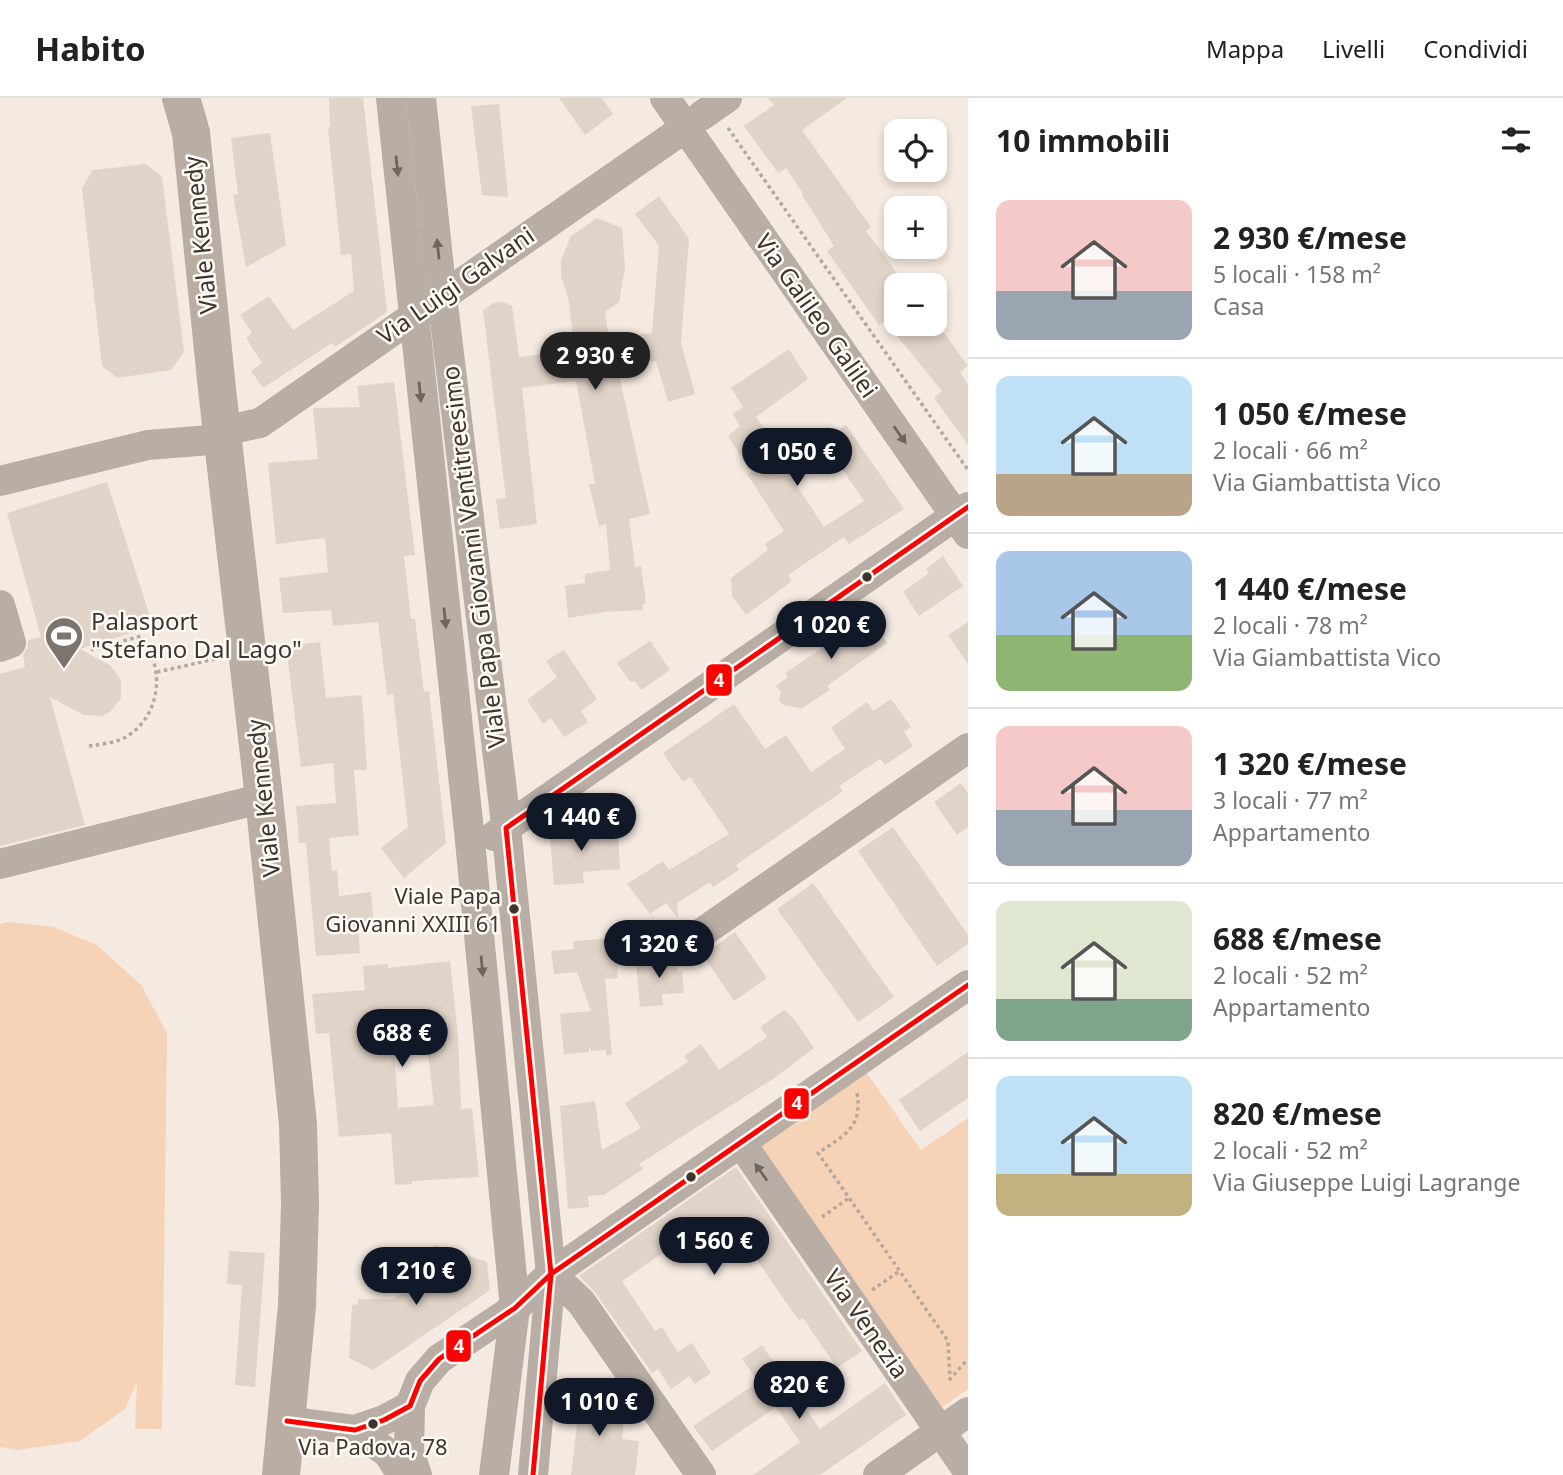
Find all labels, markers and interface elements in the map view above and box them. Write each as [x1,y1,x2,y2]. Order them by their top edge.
text: Habito [35,26,146,71]
text: Mappa [1206,32,1284,65]
text: Livelli [1322,32,1385,65]
text: Condividi [1423,32,1528,65]
map controls [884,119,947,336]
button: locate [884,119,947,182]
text: 10 immobili [996,120,1170,161]
icon: filters [1497,121,1535,159]
street label: Viale Kennedy [175,154,224,316]
one-way arrow [392,155,403,177]
button: + [884,196,947,259]
text: 2 930 €/mese [1213,217,1407,258]
street label: Via Luigi Galvani [370,218,540,351]
street label: Via Galileo Galilei [748,226,886,404]
icon: home [1052,228,1136,312]
one-way arrow [432,238,443,260]
text: 5 locali · 158 m² [1213,258,1381,290]
button: − [884,273,947,336]
text: Casa [1213,290,1264,322]
pin: 2 930 € [530,332,660,392]
text: 2 930 € [556,339,634,371]
street label: Viale Papa Giovanni Ventitreesimo [433,364,512,750]
one-way arrow [415,381,426,403]
text: 1 050 €/mese [1213,393,1407,434]
icon: home [1052,404,1136,488]
one-way arrow [893,426,907,444]
pin: 1 050 € [732,428,862,488]
text: 2 locali · 66 m² [1213,434,1368,466]
text: 1 050 € [758,435,836,467]
text: Via Giambattista Vico [1213,466,1441,498]
text: 1 440 €/mese [1213,568,1407,609]
unlabelled marker [860,570,874,584]
icon: home [1052,579,1136,663]
pin: 1 020 € [766,602,896,661]
place label: Palasport "Stefano Dal Lago" [91,604,302,665]
one-way arrow [440,608,451,630]
text: 1 020 € [792,608,870,640]
text: 2 locali · 78 m² [1213,609,1368,641]
sports icon: Palasport "Stefano Dal Lago" [43,615,85,670]
text: Via Giambattista Vico [1213,641,1441,673]
line badge: 4 [705,663,733,697]
text: 4 [714,667,725,693]
street label: Viale Kennedy [238,717,287,879]
text: 1 320 €/mese [1213,743,1407,784]
icon: home [1052,754,1136,838]
text: 3 locali · 77 m² [1213,784,1368,816]
pin: 1 440 € [516,794,646,853]
text: 1 440 € [542,800,620,832]
text: Appartamento [1213,816,1371,848]
place label: Viale Papa Giovanni XXIII 61 [325,880,501,938]
marker: Viale Papa Giovanni XXIII 61 [507,902,521,916]
text: 688 €/mese [1213,918,1382,959]
pin: 1 320 € [594,920,724,980]
text: 1 320 € [620,927,698,959]
icon: home [1052,929,1136,1013]
one-way arrow [476,956,487,978]
text: 2 locali · 52 m² [1213,959,1368,991]
text: Appartamento [1213,991,1371,1023]
pin: 688 € [353,1010,451,1069]
text: 688 € [373,1016,431,1048]
line badge: 4 [783,1087,810,1120]
text: 4 [792,1090,803,1116]
text: 820 €/mese [1213,1093,1382,1134]
icon: home [1052,1104,1136,1188]
text: 2 locali · 52 m² [1213,1134,1368,1166]
one-way arrow [755,1162,768,1181]
text: Via Giuseppe Luigi Lagrange [1213,1166,1520,1198]
unlabelled marker [684,1170,698,1184]
pin: 1 560 € [649,1218,779,1277]
text: 1 560 € [675,1224,753,1256]
pin: 1 210 € [351,1248,481,1307]
text: 1 210 € [377,1254,455,1286]
street label: Via Venezia [817,1262,917,1385]
line badge: 4 [445,1329,472,1363]
text: 4 [454,1333,465,1359]
pin: 820 € [750,1362,848,1421]
text: 820 € [770,1368,828,1400]
pin: 1 010 € [534,1378,664,1438]
text: 1 010 € [560,1385,638,1417]
marker: Via Padova, 78 [366,1417,380,1431]
place label: Via Padova, 78 [298,1431,448,1461]

